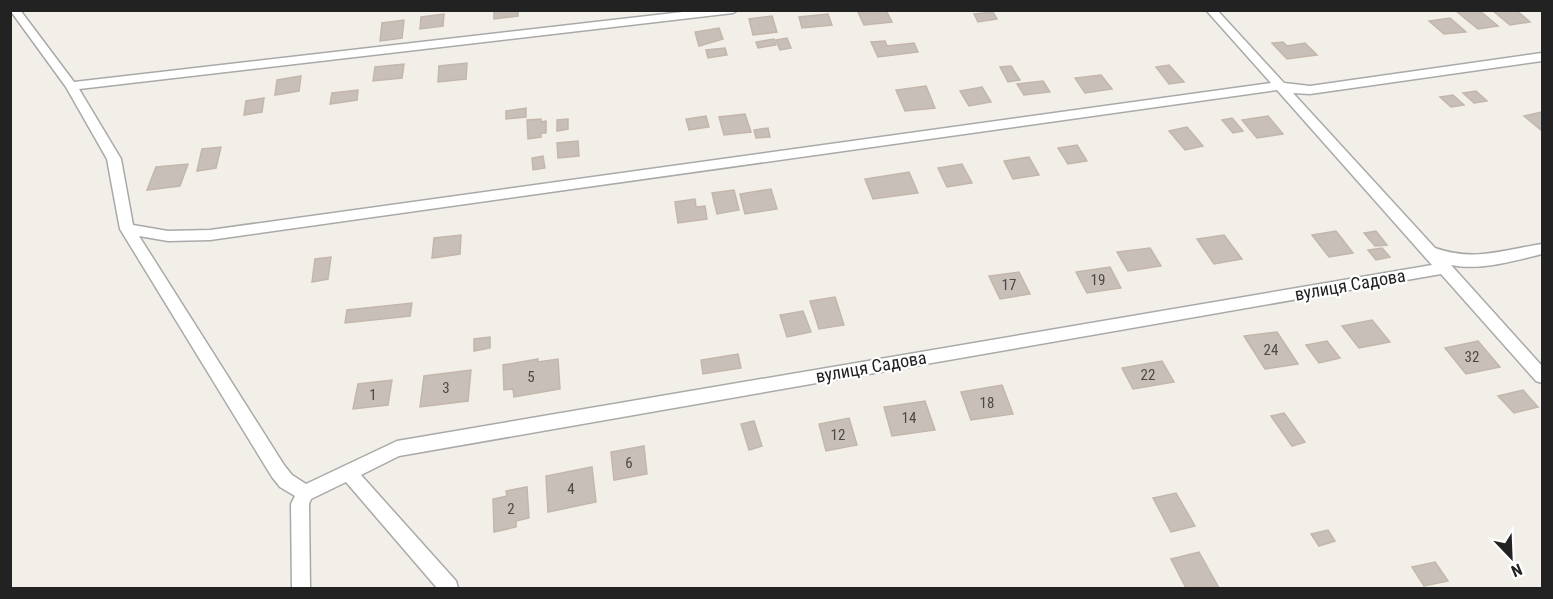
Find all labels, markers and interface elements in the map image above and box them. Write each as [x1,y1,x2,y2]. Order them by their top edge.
street label: вулиця Садова [1293,264,1407,305]
house number: 19 [1091,271,1105,289]
house number: 17 [1002,276,1016,294]
house number: 24 [1264,341,1278,359]
street label: вулиця Садова [814,346,928,387]
house number: 32 [1465,348,1479,366]
house number: 22 [1141,366,1155,384]
house number: 5 [527,368,535,386]
house number: 3 [442,379,450,397]
house number: 1 [369,386,377,404]
house number: 18 [980,394,994,412]
house number: 14 [902,409,916,427]
house number: 12 [831,426,845,444]
house number: 6 [625,454,633,472]
house number: 4 [567,480,575,498]
house number: 2 [507,500,515,518]
north arrow [1481,527,1541,587]
text: N [1508,560,1525,581]

